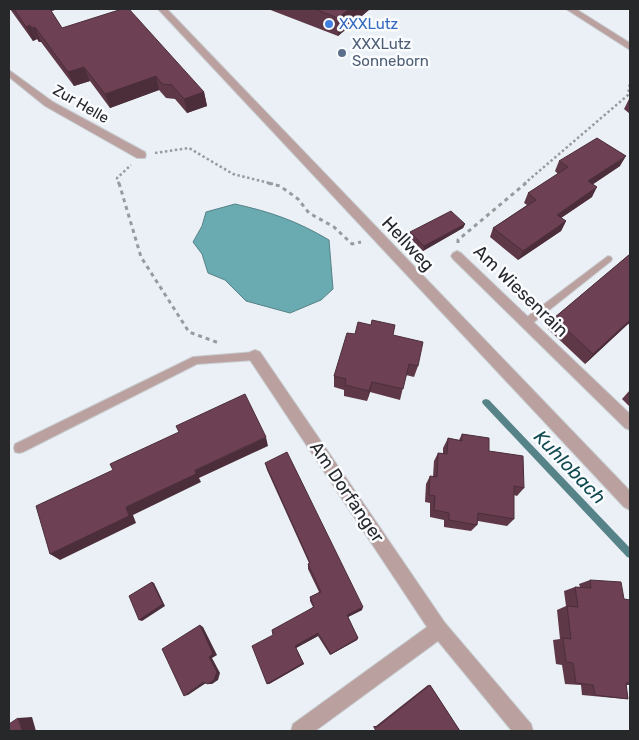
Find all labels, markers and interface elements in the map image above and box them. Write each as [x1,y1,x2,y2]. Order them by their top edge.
place label: XXXLutz [339,15,399,33]
marker: XXXLutz [323,18,335,30]
place label: XXXLutz Sonneborn [352,35,429,70]
marker: XXXLutz Sonneborn [336,47,348,59]
street label: Zur Helle [50,81,112,127]
street label: Hellweg [377,212,439,276]
street label: Am Wiesenrain [469,240,573,342]
water label: Kuhlobach [529,425,611,509]
street label: Am Dorfanger [305,437,389,547]

